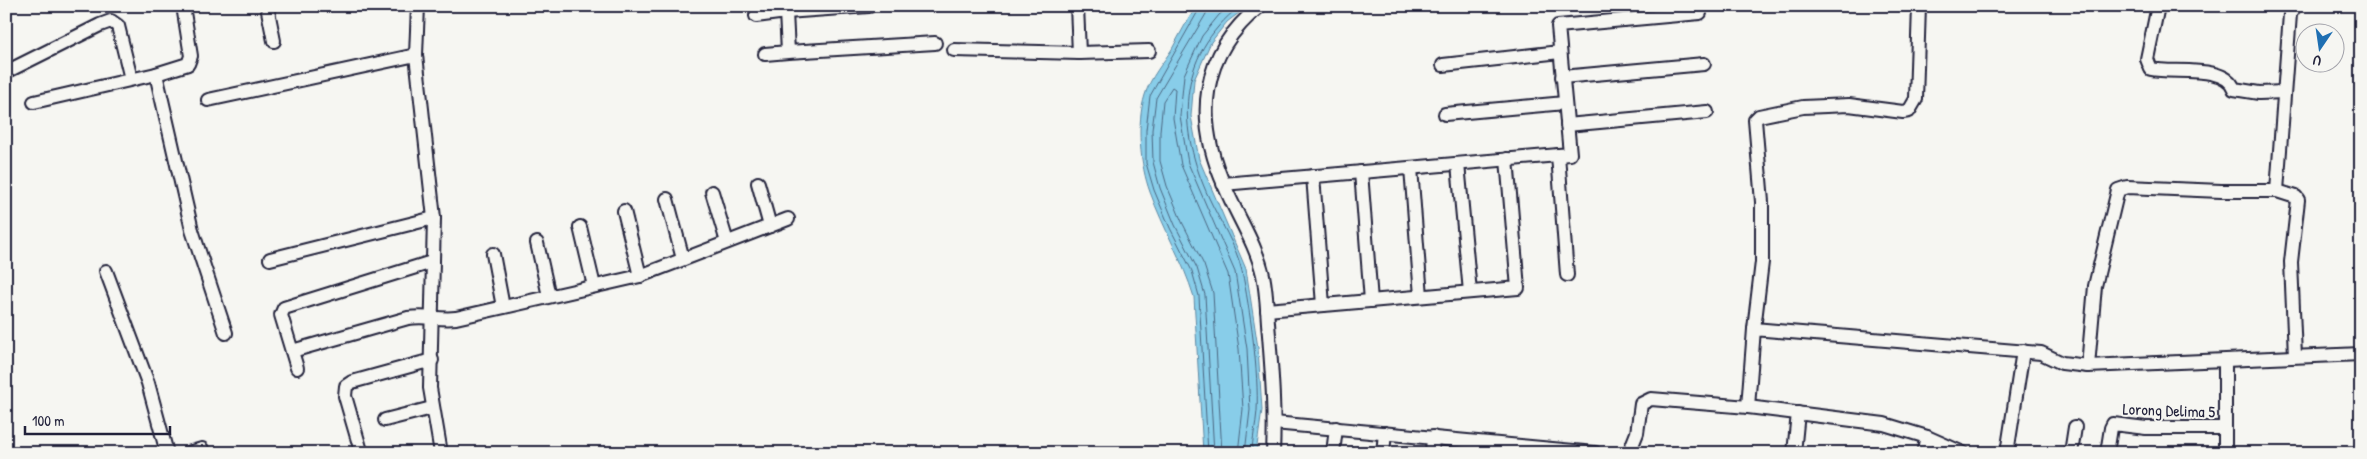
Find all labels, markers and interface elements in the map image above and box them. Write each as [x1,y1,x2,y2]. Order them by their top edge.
north arrow [2294,22,2344,72]
text: U [2311,51,2323,71]
street label: Lorong Delima 5 [2122,397,2216,423]
scale bar [25,404,170,436]
text: 100 m [32,410,65,431]

